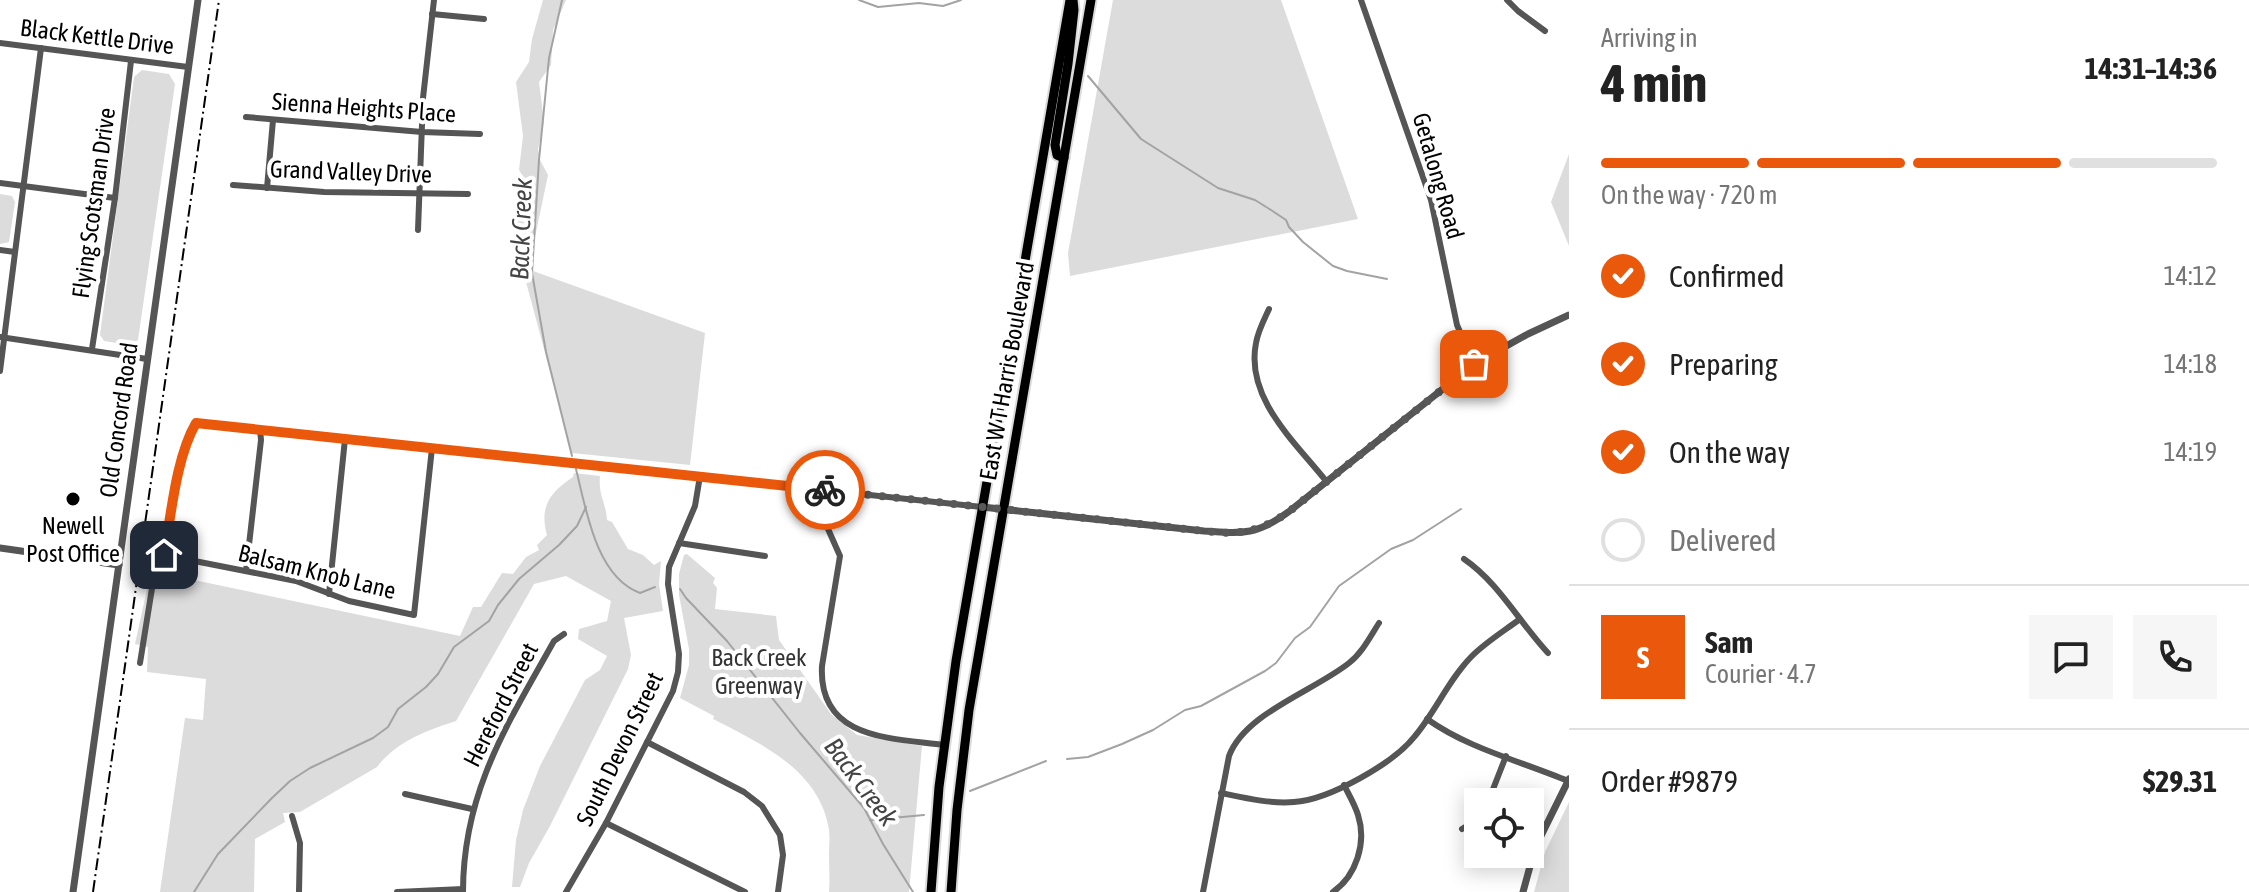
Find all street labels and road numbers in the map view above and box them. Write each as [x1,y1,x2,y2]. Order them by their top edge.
street label: Black Kettle Drive [19,14,175,59]
street label: Sienna Heights Place [271,88,457,127]
street label: Flying Scotsman Drive [67,106,120,300]
street label: Getalong Road [1408,110,1469,242]
street label: Grand Valley Drive [270,155,432,188]
street label: East W T Harris Boulevard [974,260,1039,482]
street label: Old Concord Road [94,341,143,499]
street label: Balsam Knob Lane [236,539,399,604]
street label: Hereford Street [458,638,543,771]
street label: South Devon Street [571,668,668,830]

